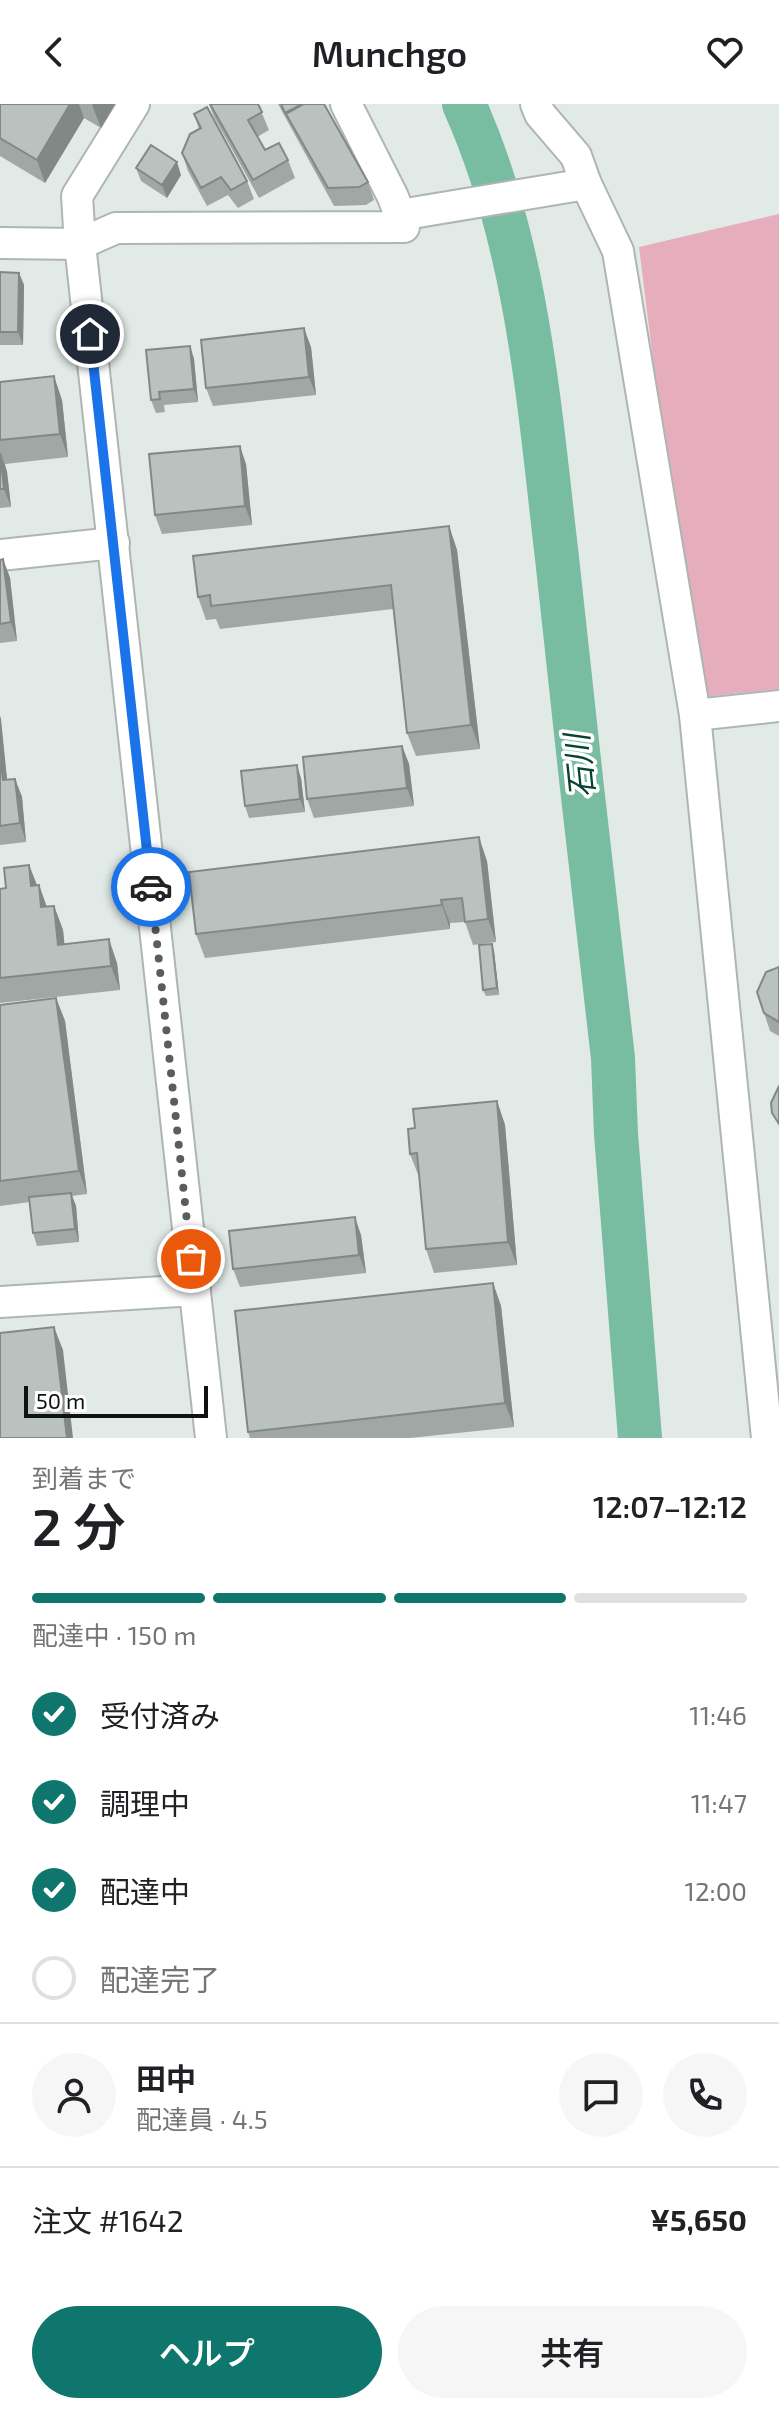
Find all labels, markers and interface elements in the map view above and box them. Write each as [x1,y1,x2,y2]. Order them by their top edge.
icon: back [32,30,76,74]
icon: heart [703,30,747,74]
text: Munchgo [312,31,467,74]
pin [56,300,124,368]
icon: home [68,312,112,356]
water label: 石川 [555,729,600,800]
courier [111,847,191,927]
icon: car [129,865,173,909]
pin [157,1225,225,1293]
icon: bag [169,1237,213,1281]
scale bar [24,1382,208,1418]
text: 50 m [36,1387,85,1413]
text: 到着まで [32,1462,136,1493]
text: 12:07–12:12 [593,1488,747,1524]
text: 2 分 [32,1494,125,1556]
text: 配達中 · 150 m [32,1619,196,1650]
icon: check [32,1692,76,1736]
text: 受付済み [100,1697,220,1733]
text: 11:46 [689,1699,747,1730]
icon: check [32,1780,76,1824]
text: 調理中 [100,1785,190,1821]
text: 11:47 [691,1787,747,1818]
icon: check [32,1868,76,1912]
text: 配達中 [100,1873,190,1909]
text: 12:00 [685,1875,747,1906]
text: 配達完了 [100,1961,220,1997]
button: person [32,2053,116,2137]
button: chat [559,2053,643,2137]
button: phone [663,2053,747,2137]
text: 田中 [136,2060,196,2096]
text: 配達員 · 4.5 [136,2103,268,2134]
text: ¥5,650 [650,2201,747,2237]
text: 注文 #1642 [32,2202,184,2238]
button: ヘルプ [32,2306,382,2398]
button: 共有 [398,2306,747,2398]

